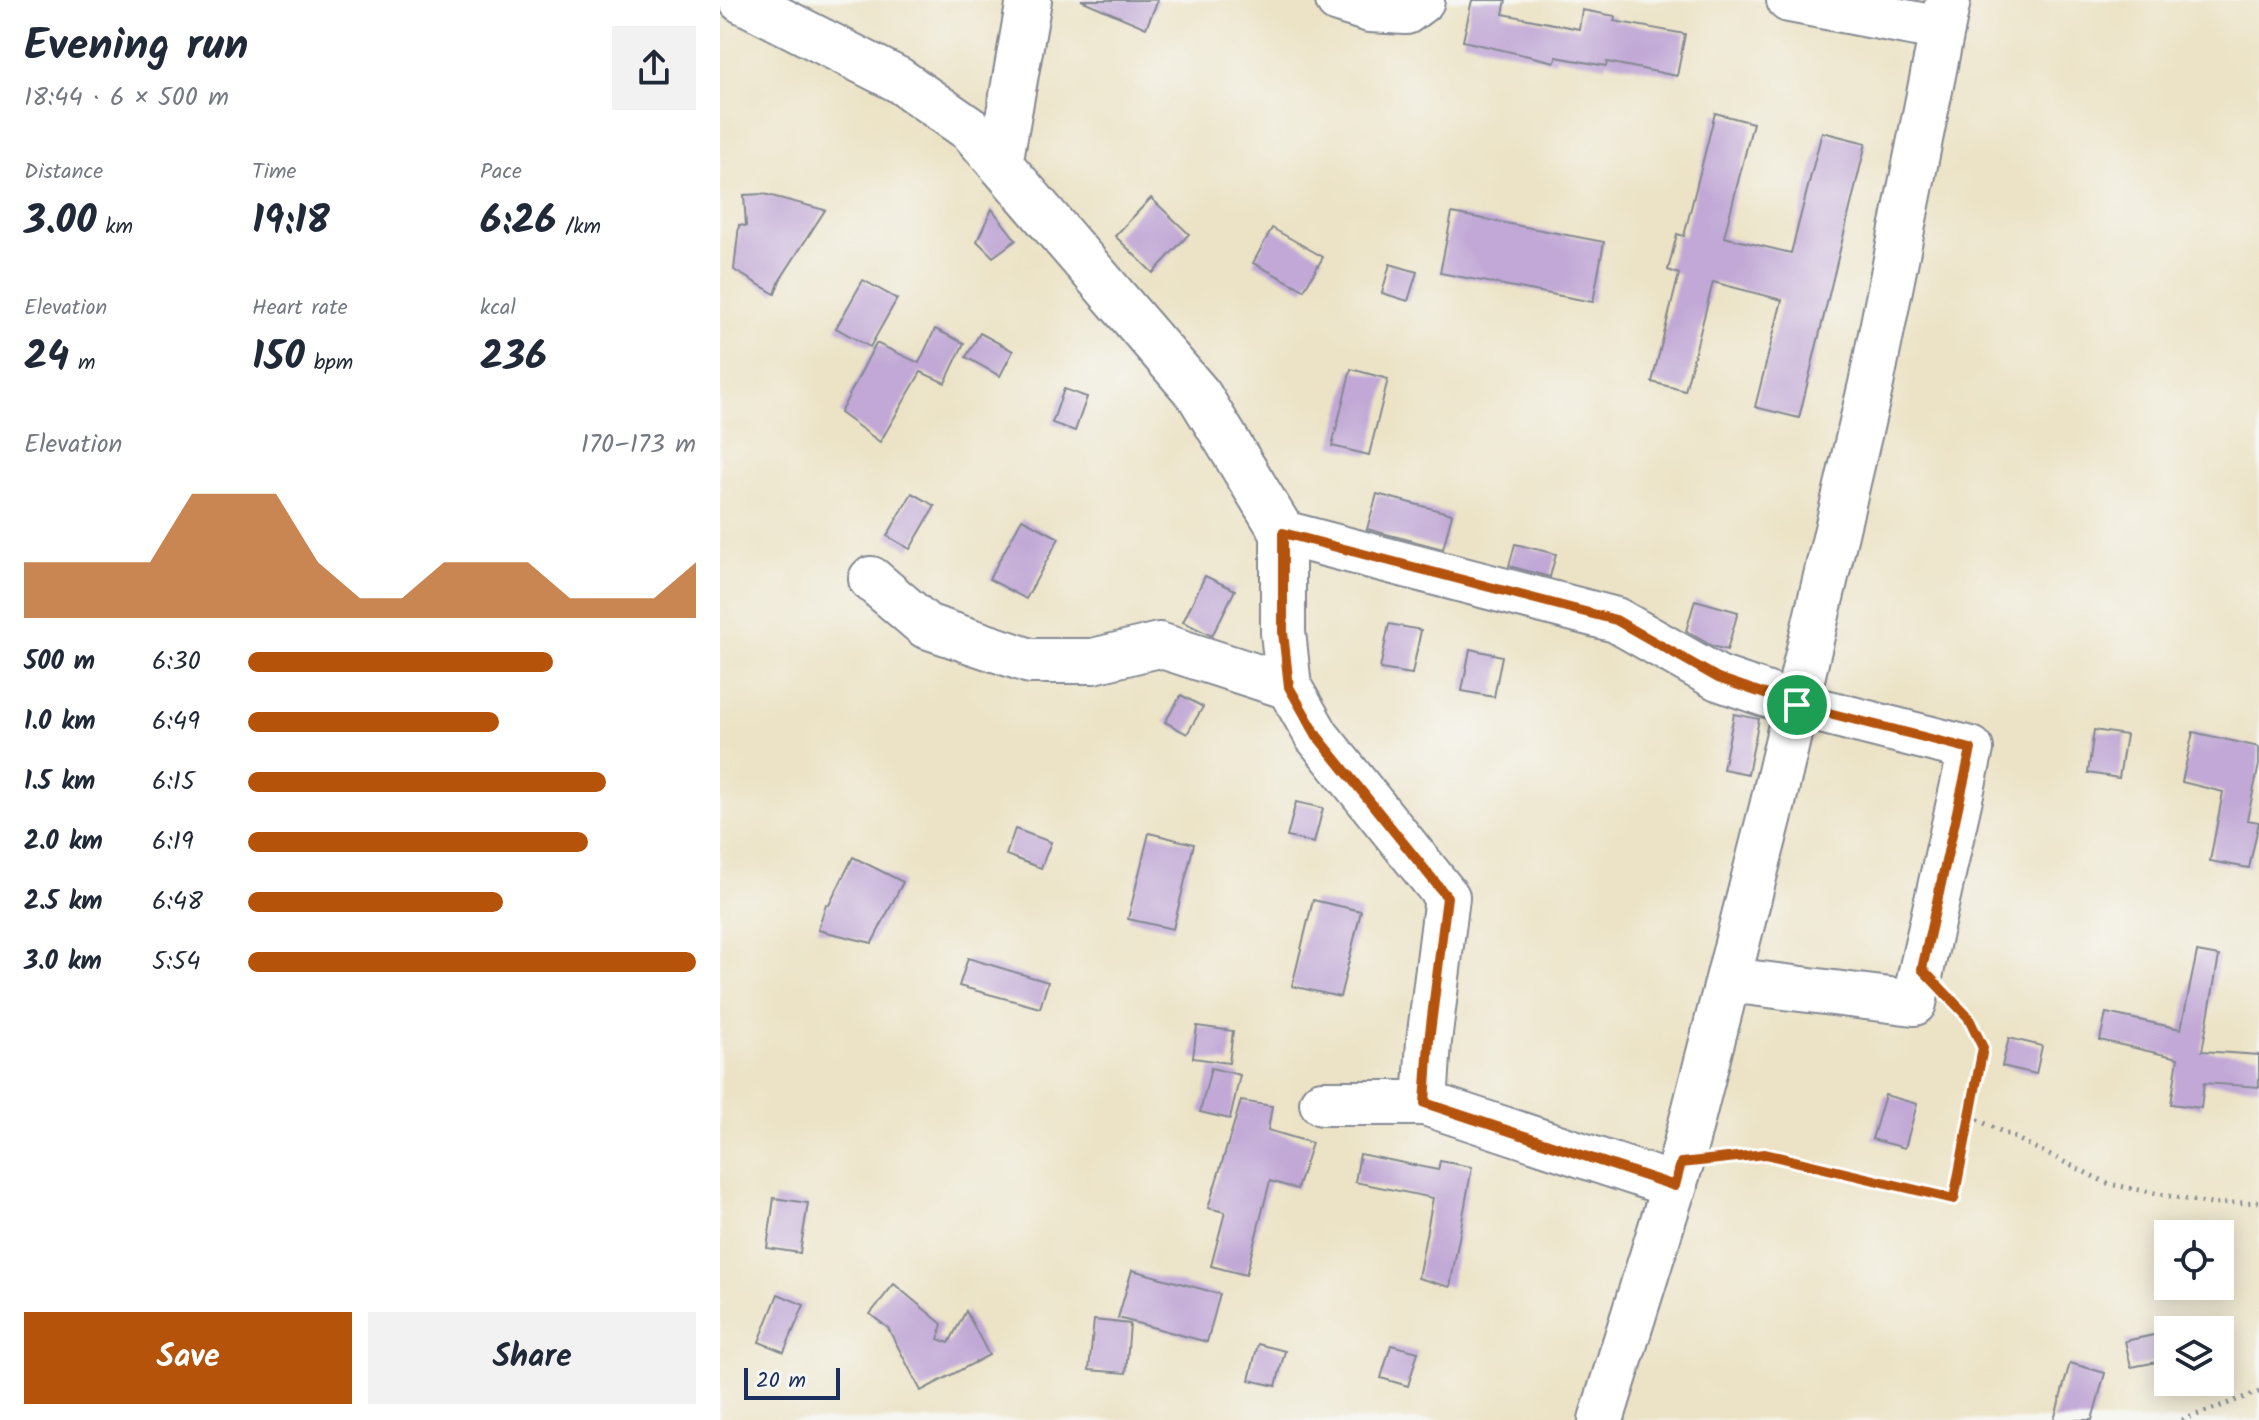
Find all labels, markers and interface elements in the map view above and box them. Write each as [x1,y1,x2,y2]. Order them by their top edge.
text: Evening run [24,12,248,82]
button: share [612,26,696,110]
text: 18:44 · 6 × 500 m [24,77,229,119]
text: Distance [24,155,103,190]
text: Time [252,155,296,190]
text: Pace [480,155,522,190]
text: 3.00 [24,190,96,254]
text: 19:18 [252,190,330,254]
text: 6:26 [480,190,557,254]
text: km [96,210,133,245]
text: /km [557,210,601,245]
text: Elevation [24,291,107,326]
text: Heart rate [252,291,348,326]
text: kcal [480,291,516,326]
text: 24 [24,326,69,390]
text: 150 [252,326,305,390]
text: 236 [480,326,547,390]
text: m [69,346,95,381]
text: bpm [305,346,353,381]
text: Elevation [24,424,122,466]
text: 170–173 m [581,424,696,466]
text: 500 m [24,641,95,683]
text: 6:30 [152,641,201,683]
pin [1763,671,1831,739]
icon: arrive [1775,683,1819,727]
text: 1.0 km [24,701,95,743]
text: 6:49 [152,701,200,743]
text: 1.5 km [24,761,95,803]
text: 6:15 [152,761,195,803]
text: 2.0 km [24,821,103,863]
text: 6:19 [152,821,194,863]
text: 2.5 km [24,881,103,923]
text: 6:48 [152,881,203,923]
text: 3.0 km [24,941,102,983]
text: 5:54 [152,941,201,983]
map controls [2154,1220,2234,1396]
button: locate [2154,1220,2234,1300]
button: Save [24,1312,352,1404]
button: Share [368,1312,696,1404]
button: layers [2154,1316,2234,1396]
scale bar [744,1364,840,1400]
text: 20 m [756,1364,806,1399]

